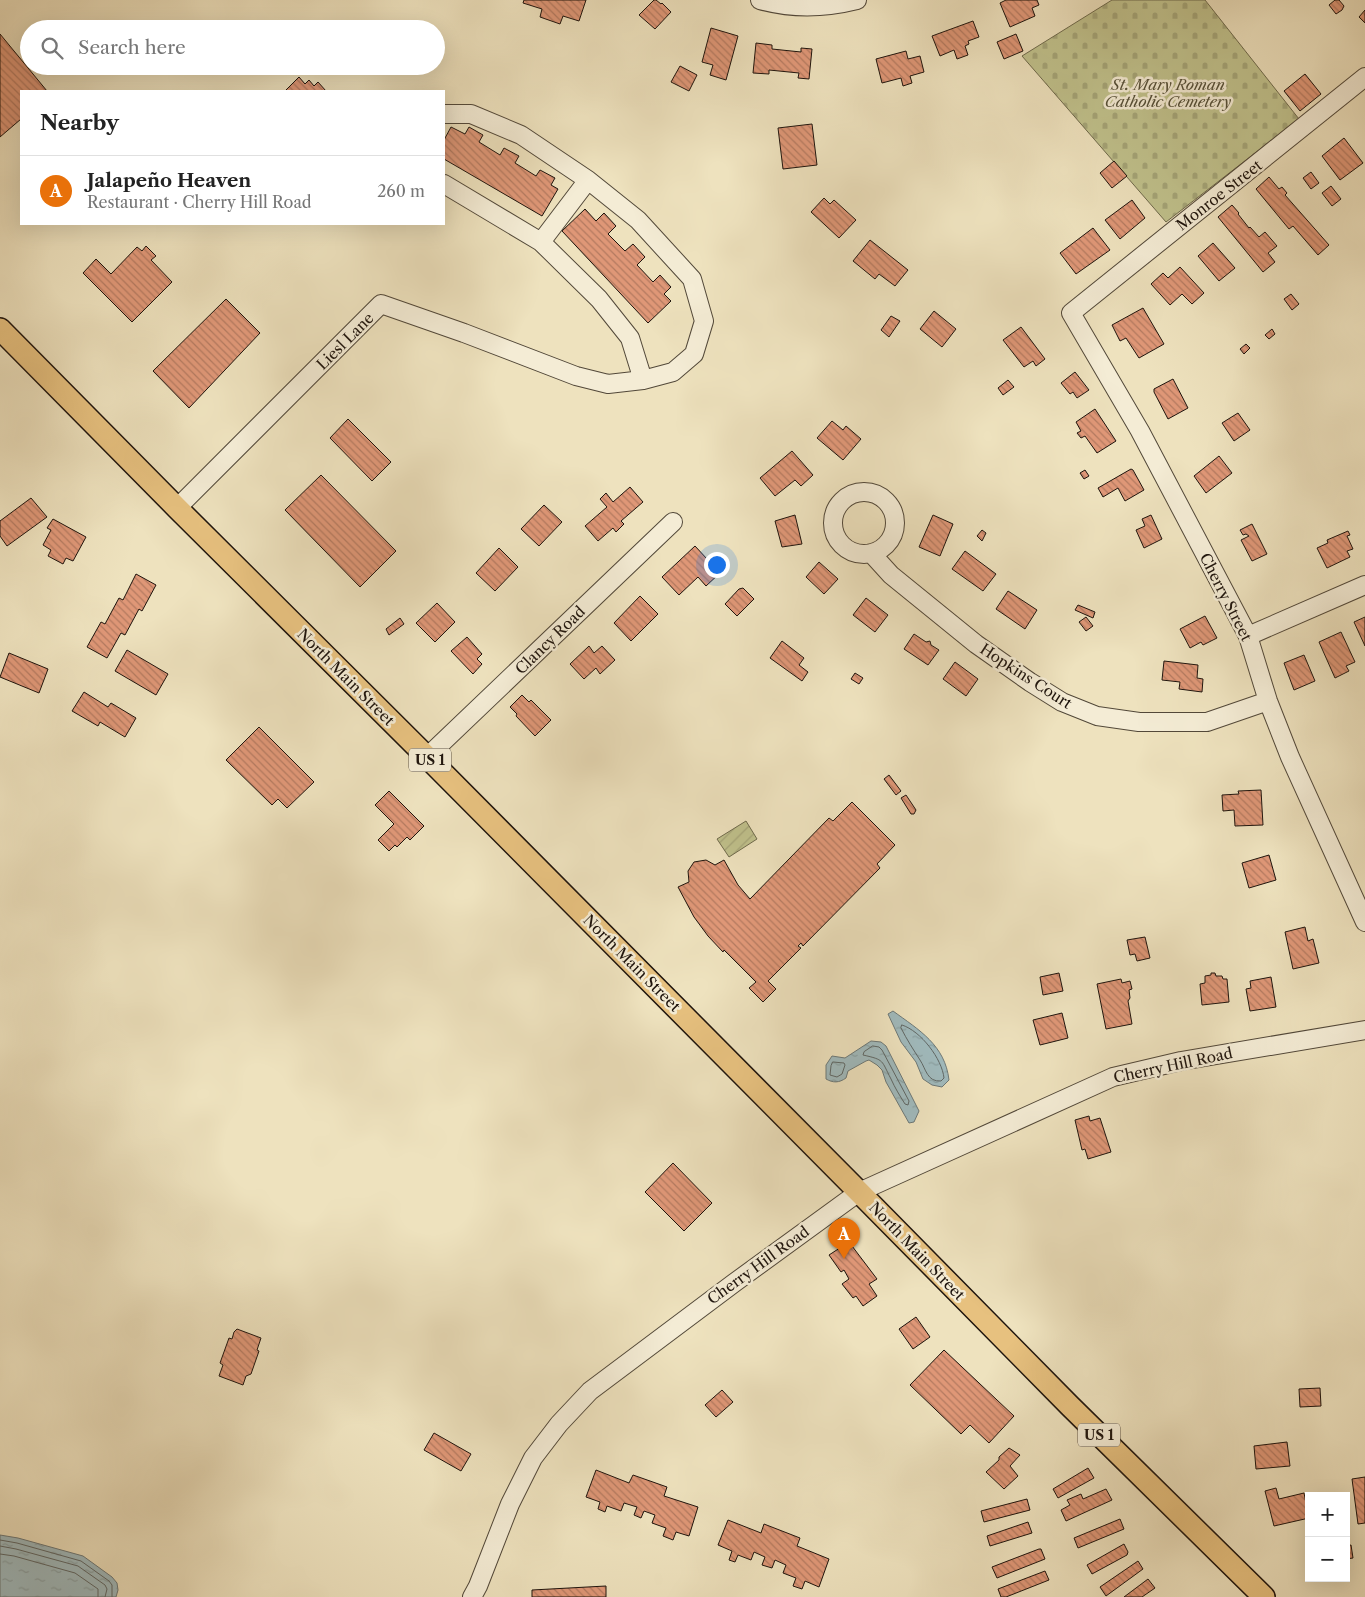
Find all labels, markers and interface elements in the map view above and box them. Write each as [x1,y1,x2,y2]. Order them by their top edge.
search box [20,20,445,75]
icon: search [38,34,66,62]
text: Search here [78,36,186,59]
park label: St. Mary Roman Catholic Cemetery [1105,75,1232,111]
text: Nearby [40,110,119,135]
street label: Monroe Street [1172,155,1266,234]
text: Jalapeño Heaven [87,169,251,192]
text: A [50,181,62,201]
text: 260 m [377,181,425,201]
text: Restaurant · Cherry Hill Road [87,192,312,212]
street label: Liesl Lane [312,308,378,374]
street label: Cherry Street [1196,550,1257,645]
your location [704,552,730,578]
street label: Clancy Road [511,602,589,678]
street label: North Main Street [293,624,399,730]
street label: Hopkins Court [976,639,1076,713]
road number: US 1 [409,748,451,772]
street label: North Main Street [579,910,685,1016]
street label: Cherry Hill Road [1112,1043,1234,1087]
street label: North Main Street [865,1198,969,1305]
pin: A [828,1218,860,1259]
street label: Cherry Hill Road [703,1222,813,1308]
road number: US 1 [1078,1424,1120,1446]
map controls [1305,1492,1350,1582]
button: + [1305,1492,1350,1537]
button: − [1305,1537,1350,1582]

